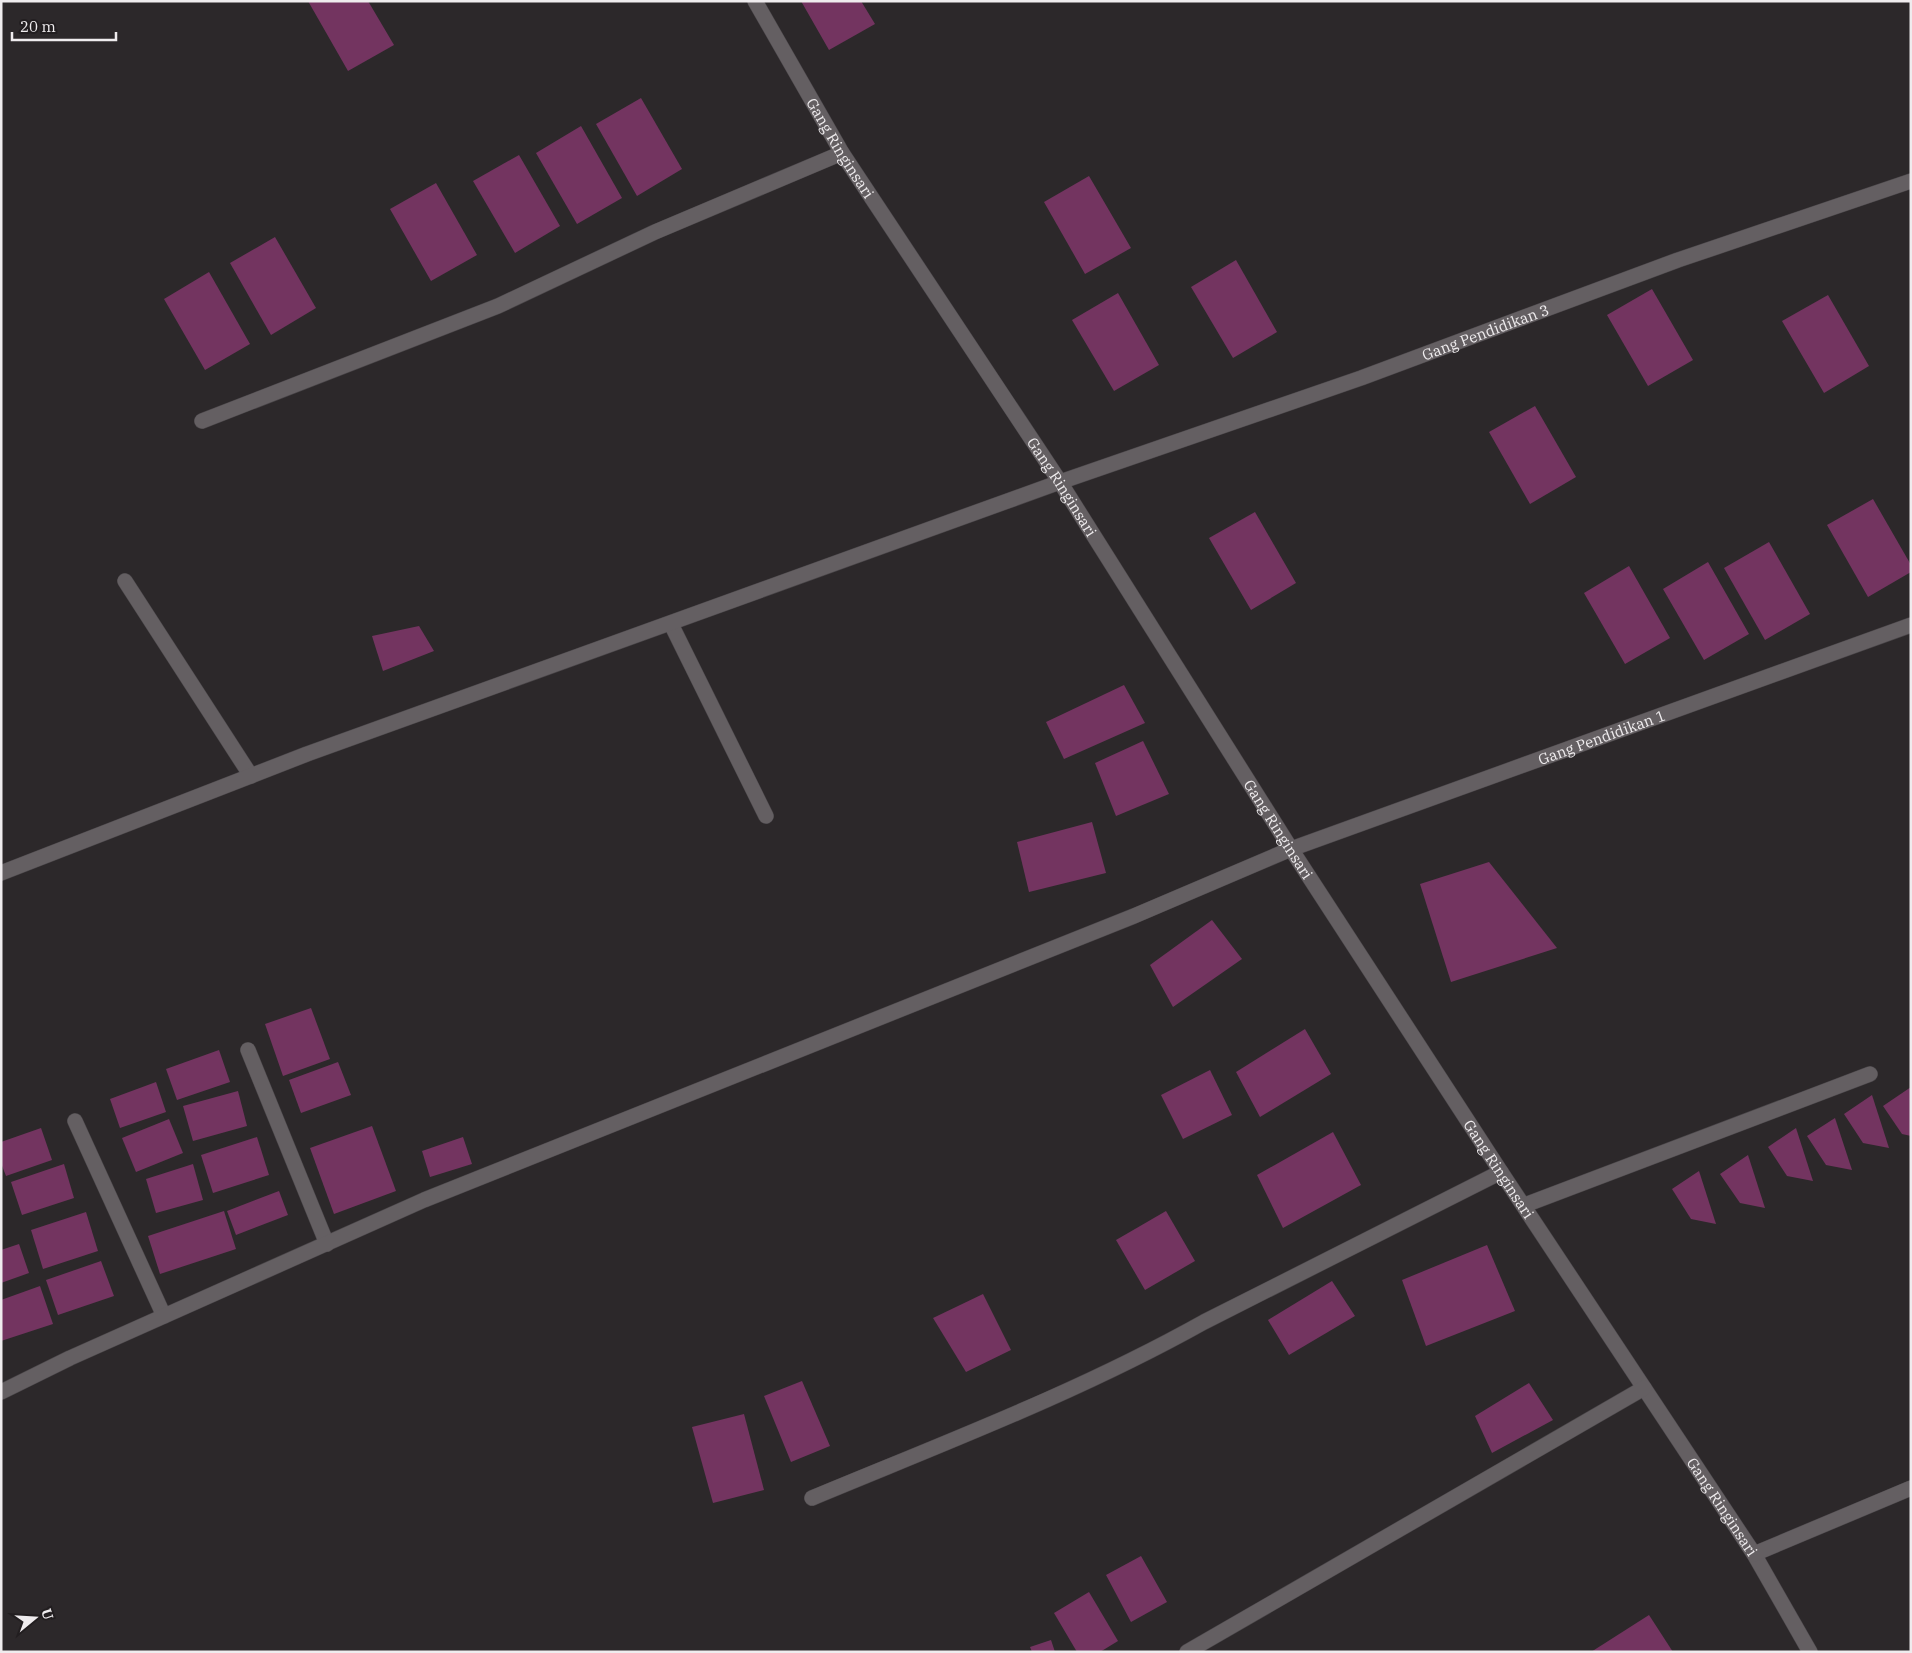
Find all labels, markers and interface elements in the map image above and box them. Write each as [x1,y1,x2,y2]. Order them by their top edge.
scale bar [12,10,116,42]
text: 20 m [20,17,56,36]
street label: Gang Ringinsari [803,94,879,202]
street label: Gang Pendidikan 3 [1419,299,1551,364]
street label: Gang Ringinsari [1023,433,1101,540]
street label: Gang Pendidikan 1 [1535,705,1668,769]
street label: Gang Ringinsari [1240,776,1317,883]
street label: Gang Ringinsari [1460,1116,1539,1222]
street label: Gang Ringinsari [1683,1454,1762,1560]
north arrow [10,1593,60,1643]
text: U [37,1606,58,1622]

